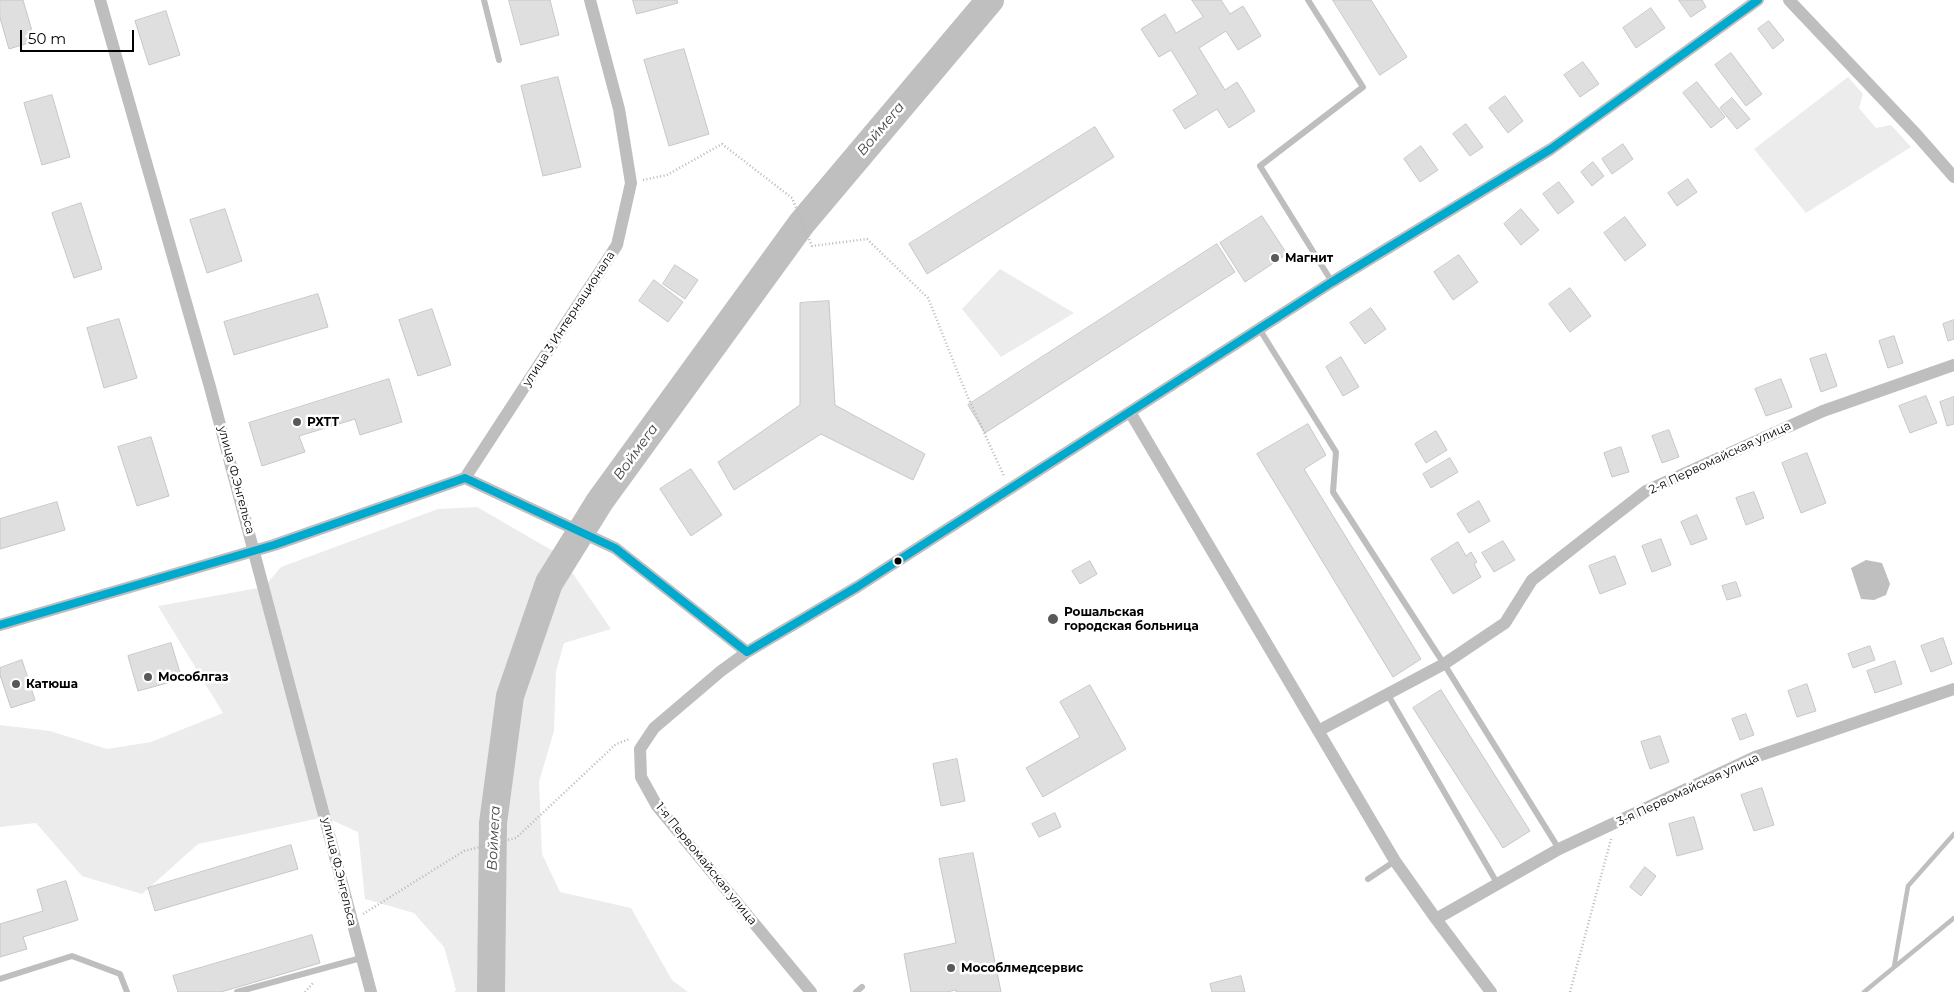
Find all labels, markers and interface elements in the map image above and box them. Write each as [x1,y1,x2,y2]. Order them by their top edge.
scale bar [22,20,136,52]
text: 50 m [28,29,66,48]
water label: Воймега [854,99,908,159]
street label: улица 3 Интернационала [520,249,618,389]
place label: Магнит [1285,251,1333,265]
marker: Магнит [1269,252,1281,264]
place label: РХТТ [307,415,339,429]
marker: РХТТ [291,416,303,428]
street label: 2-я Первомайская улица [1647,419,1793,497]
water label: Воймега [610,421,662,483]
street label: улица Ф.Энгельса [215,424,257,536]
unlabelled marker [893,556,903,566]
place label: Рошальская городская больница [1064,605,1199,633]
marker: Рошальская городская больница [1046,612,1060,626]
place label: Мособлгаз [158,670,228,684]
marker: Мособлгаз [142,671,154,683]
place label: Катюша [26,677,78,691]
marker: Катюша [10,678,22,690]
street label: 3-я Первомайская улица [1615,751,1761,829]
street label: 1-я Первомайская улица [652,800,760,928]
water label: Воймега [484,805,504,871]
street label: улица Ф.Энгельса [319,816,359,928]
place label: Мособлмедсервис [961,961,1083,975]
marker: Мособлмедсервис [945,962,957,974]

